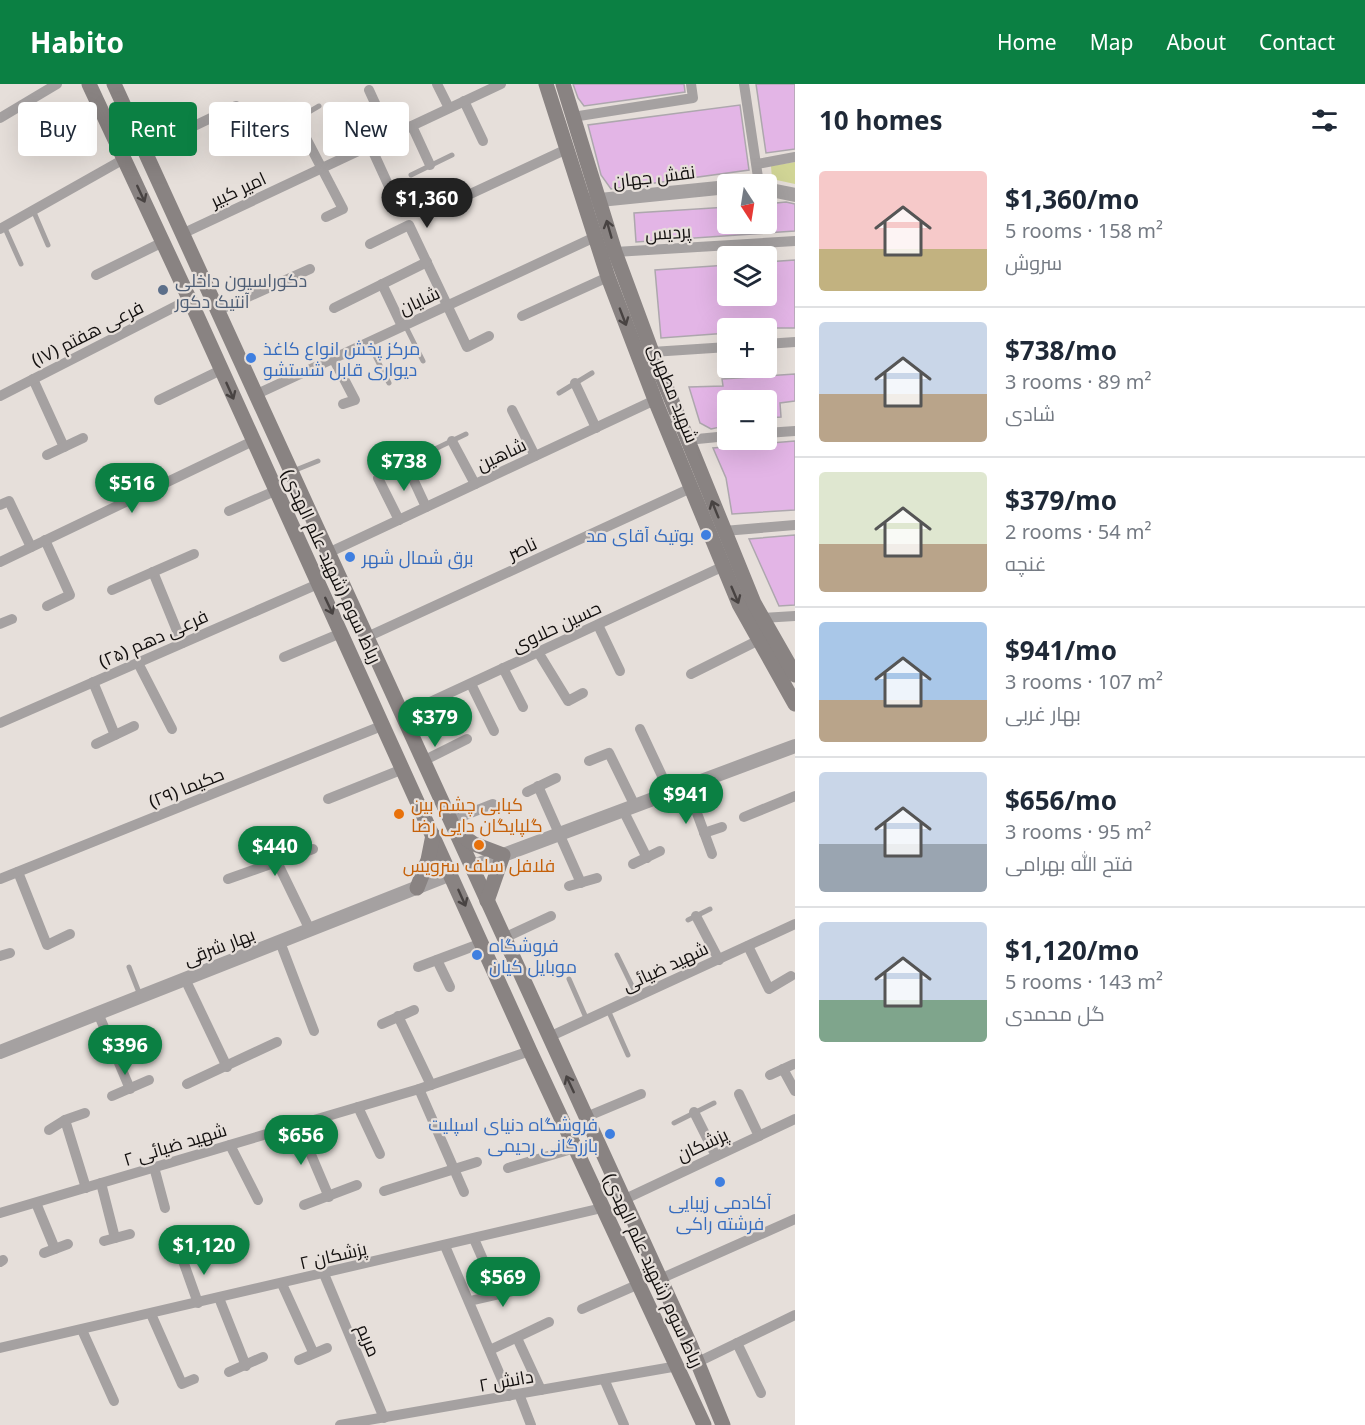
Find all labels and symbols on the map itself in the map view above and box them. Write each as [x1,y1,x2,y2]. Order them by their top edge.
street label: نقش جهان [612,159,696,193]
street label: امیر کبیر [205,166,270,213]
north arrow [717,174,777,234]
pin: $1,360 [378,178,476,229]
one-way arrow [135,185,147,203]
street label: پردیس [644,218,692,247]
one-way arrow [603,219,614,238]
place label: دکوراسیون داخلی آنتیک دکور [174,268,307,313]
street label: شایان [395,280,443,320]
marker: دکوراسیون داخلی آنتیک دکور [156,283,170,297]
street label: فرعی هفتم (۱۷) [27,294,148,372]
one-way arrow [618,307,629,326]
place label: مرکز پخش انواع کاغذ دیواری قابل شستشو [263,336,420,381]
street label: شهید مطهری [643,340,705,446]
marker: مرکز پخش انواع کاغذ دیواری قابل شستشو [244,351,258,365]
one-way arrow [225,381,237,399]
street label: شاهین [472,432,530,476]
pin: $738 [368,441,440,492]
pin: $516 [96,463,168,514]
street label: رباط سوم (شهید علم الهدی) [275,465,388,667]
one-way arrow [709,500,720,518]
place label: بوتیک آقای مد [586,523,694,547]
marker: بوتیک آقای مد [699,528,713,542]
street label: ناصر [503,531,541,566]
place label: برق شمال شهر [361,545,474,570]
marker: برق شمال شهر [343,550,357,564]
one-way arrow [730,586,741,604]
street label: حسین حلاوی [507,595,605,657]
one-way arrow [323,597,335,615]
street label: فرعی دهم (۲۵) [95,603,212,674]
pin: $379 [399,697,471,748]
street label: حکیما (۲۹) [145,761,227,813]
pin: $941 [650,774,722,825]
place label: کبابی چشم بین گلپایگان دایی رضا [411,792,543,837]
marker: کبابی چشم بین گلپایگان دایی رضا [392,807,406,821]
pin: $440 [239,826,311,877]
marker: فلافل سلف سرویس [472,838,486,852]
place label: فلافل سلف سرویس [403,853,555,877]
one-way arrow [457,889,468,907]
street label: بهار شرقی [180,921,258,971]
place label: فروشگاه موبایل کیان [489,933,577,978]
street label: شهید ضیائی [618,936,712,996]
marker: فروشگاه موبایل کیان [470,948,484,962]
pin: $396 [89,1025,161,1076]
one-way arrow [564,1076,576,1094]
place label: فروشگاه دنیای اسپلیت بازرگانی رحیمی [428,1112,598,1157]
pin: $656 [265,1115,337,1166]
street label: شهید ضیائی ۲ [121,1117,229,1171]
street label: پزشکان [672,1122,732,1167]
marker: فروشگاه دنیای اسپلیت بازرگانی رحیمی [603,1127,617,1141]
street label: رباط سوم (شهید علم الهدی) [597,1169,710,1371]
marker: آکادمی زیبایی فرشته راکی [713,1175,727,1189]
place label: آکادمی زیبایی فرشته راکی [668,1190,772,1235]
pin: $1,120 [155,1225,253,1276]
street label: پزشکان ۲ [297,1236,369,1275]
pin: $569 [467,1257,539,1308]
street label: مریم [350,1320,387,1361]
street label: دانش ۲ [477,1363,535,1397]

